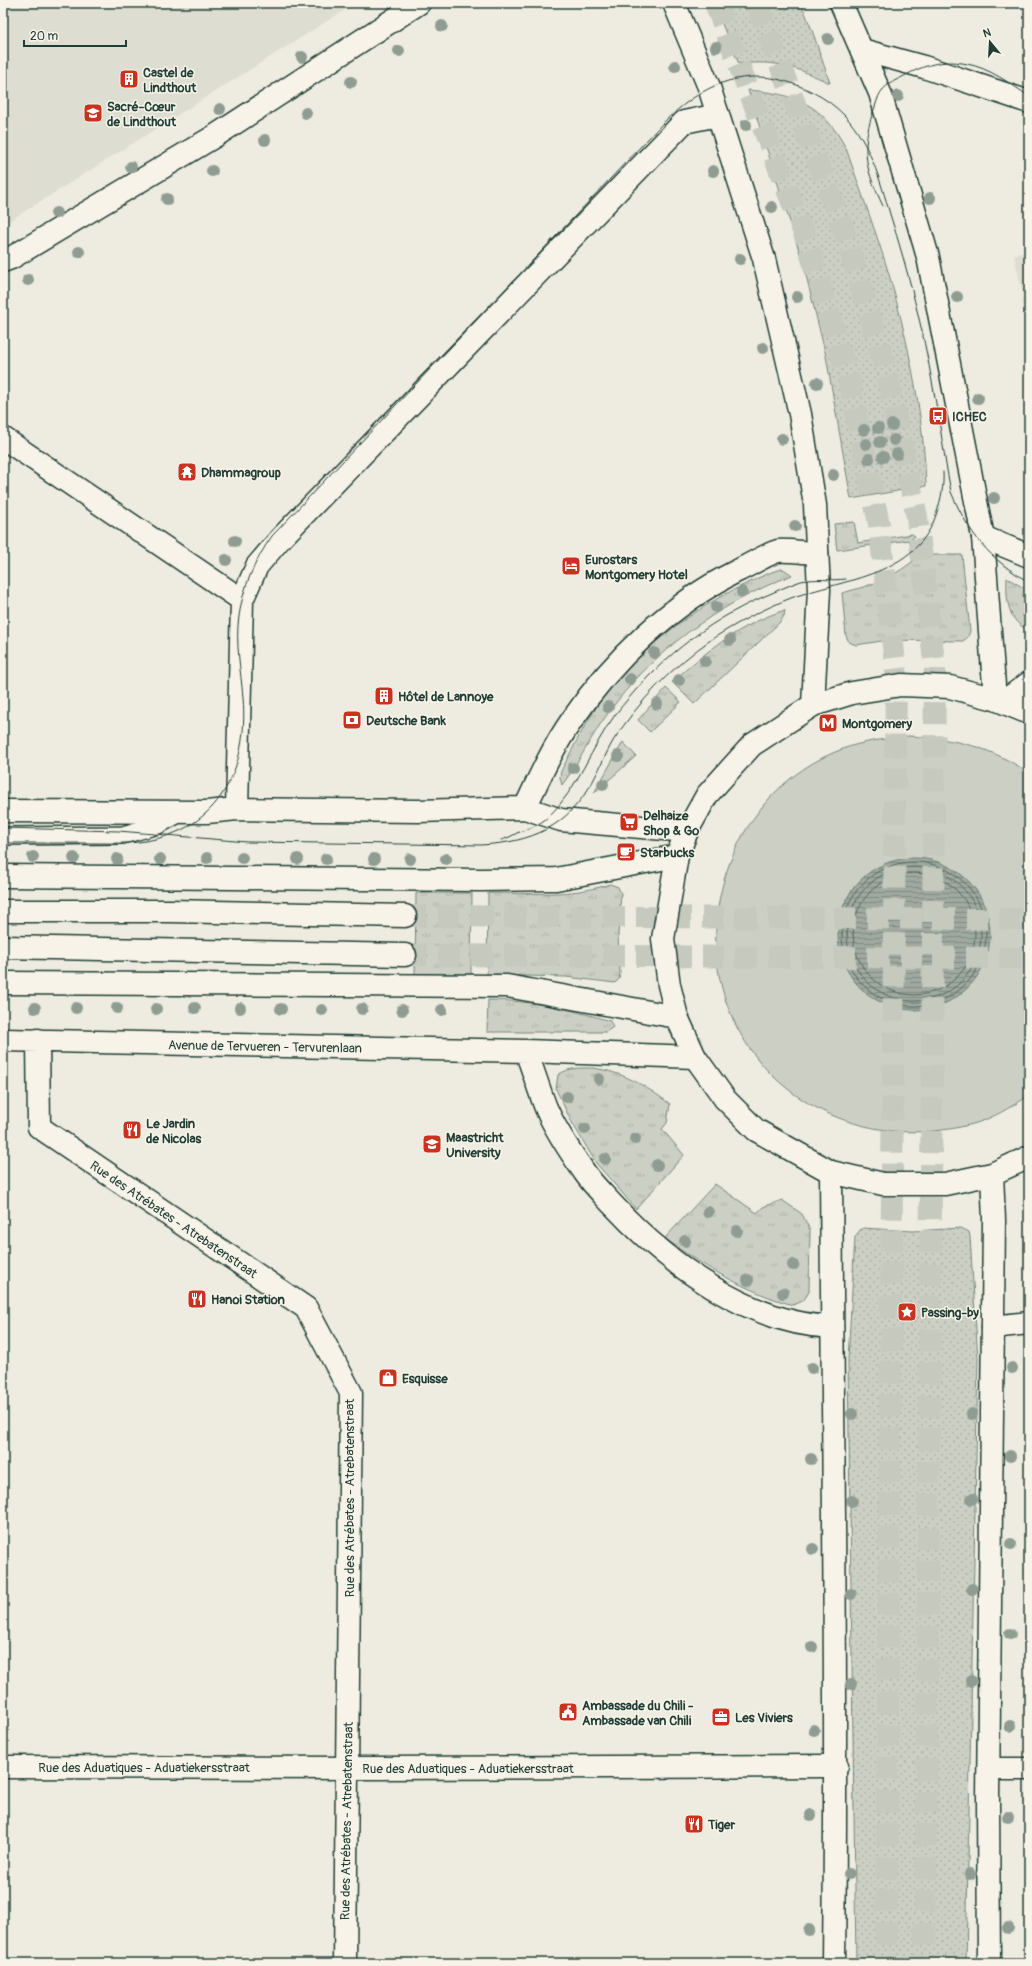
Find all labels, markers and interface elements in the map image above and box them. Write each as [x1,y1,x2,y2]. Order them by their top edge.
scale bar [24,22,126,48]
north arrow [970,22,1010,62]
text: N [982,25,993,40]
text: 20 m [30,29,59,44]
place label: Castel de Lindthout [143,65,197,96]
building icon: Castel de Lindthout [118,68,140,90]
place label: Sacré-Cœur de Lindthout [107,99,177,130]
school or university icon: Sacré-Cœur de Lindthout [82,102,104,124]
bus stop icon: ICHEC [927,405,949,427]
place label: ICHEC [952,409,987,425]
temple icon: Dhammagroup [176,461,198,483]
place label: Dhammagroup [201,465,281,481]
place label: Eurostars Montgomery Hotel [585,552,688,583]
hotel icon: Eurostars Montgomery Hotel [560,555,582,577]
building icon: Hôtel de Lannoye [373,685,395,707]
place label: Hôtel de Lannoye [398,689,494,705]
bank icon: Deutsche Bank [341,709,363,731]
metro station icon: Montgomery [817,712,839,734]
place label: Deutsche Bank [366,713,446,729]
place label: Montgomery [842,716,912,732]
place label: Delhaize Shop & Go [643,808,699,839]
supermarket icon: Delhaize Shop & Go [618,811,640,833]
cafe icon: Starbucks [615,841,637,863]
place label: Starbucks [640,845,694,861]
street label: Avenue de Tervueren - Tervurenlaan [168,1037,362,1057]
place label: Le Jardin de Nicolas [146,1116,202,1147]
restaurant icon: Le Jardin de Nicolas [121,1119,143,1141]
place label: Maastricht University [446,1130,504,1161]
school or university icon: Maastricht University [421,1133,443,1155]
street label: Rue des Atrébates - Atrebatenstraat [87,1158,261,1282]
restaurant icon: Hanoi Station [186,1288,208,1310]
place label: Hanoi Station [211,1292,285,1308]
place icon: Passing-by [896,1301,918,1323]
place label: Passing-by [921,1305,979,1321]
shop icon: Esquisse [377,1367,399,1389]
place label: Esquisse [402,1371,448,1387]
street label: Rue des Atrébates - Atrebatenstraat [342,1398,358,1597]
place label: Ambassade du Chili - Ambassade van Chili [582,1698,694,1729]
public building icon: Ambassade du Chili - Ambassade van Chili [557,1701,579,1723]
office icon: Les Viviers [710,1706,732,1728]
place label: Les Viviers [735,1710,793,1726]
street label: Rue des Atrébates - Atrebatenstraat [337,1721,357,1920]
street label: Rue des Aduatiques - Aduatiekersstraat [38,1760,250,1776]
street label: Rue des Aduatiques - Aduatiekersstraat [362,1761,574,1777]
restaurant icon: Tiger [683,1813,705,1835]
place label: Tiger [707,1817,735,1833]

